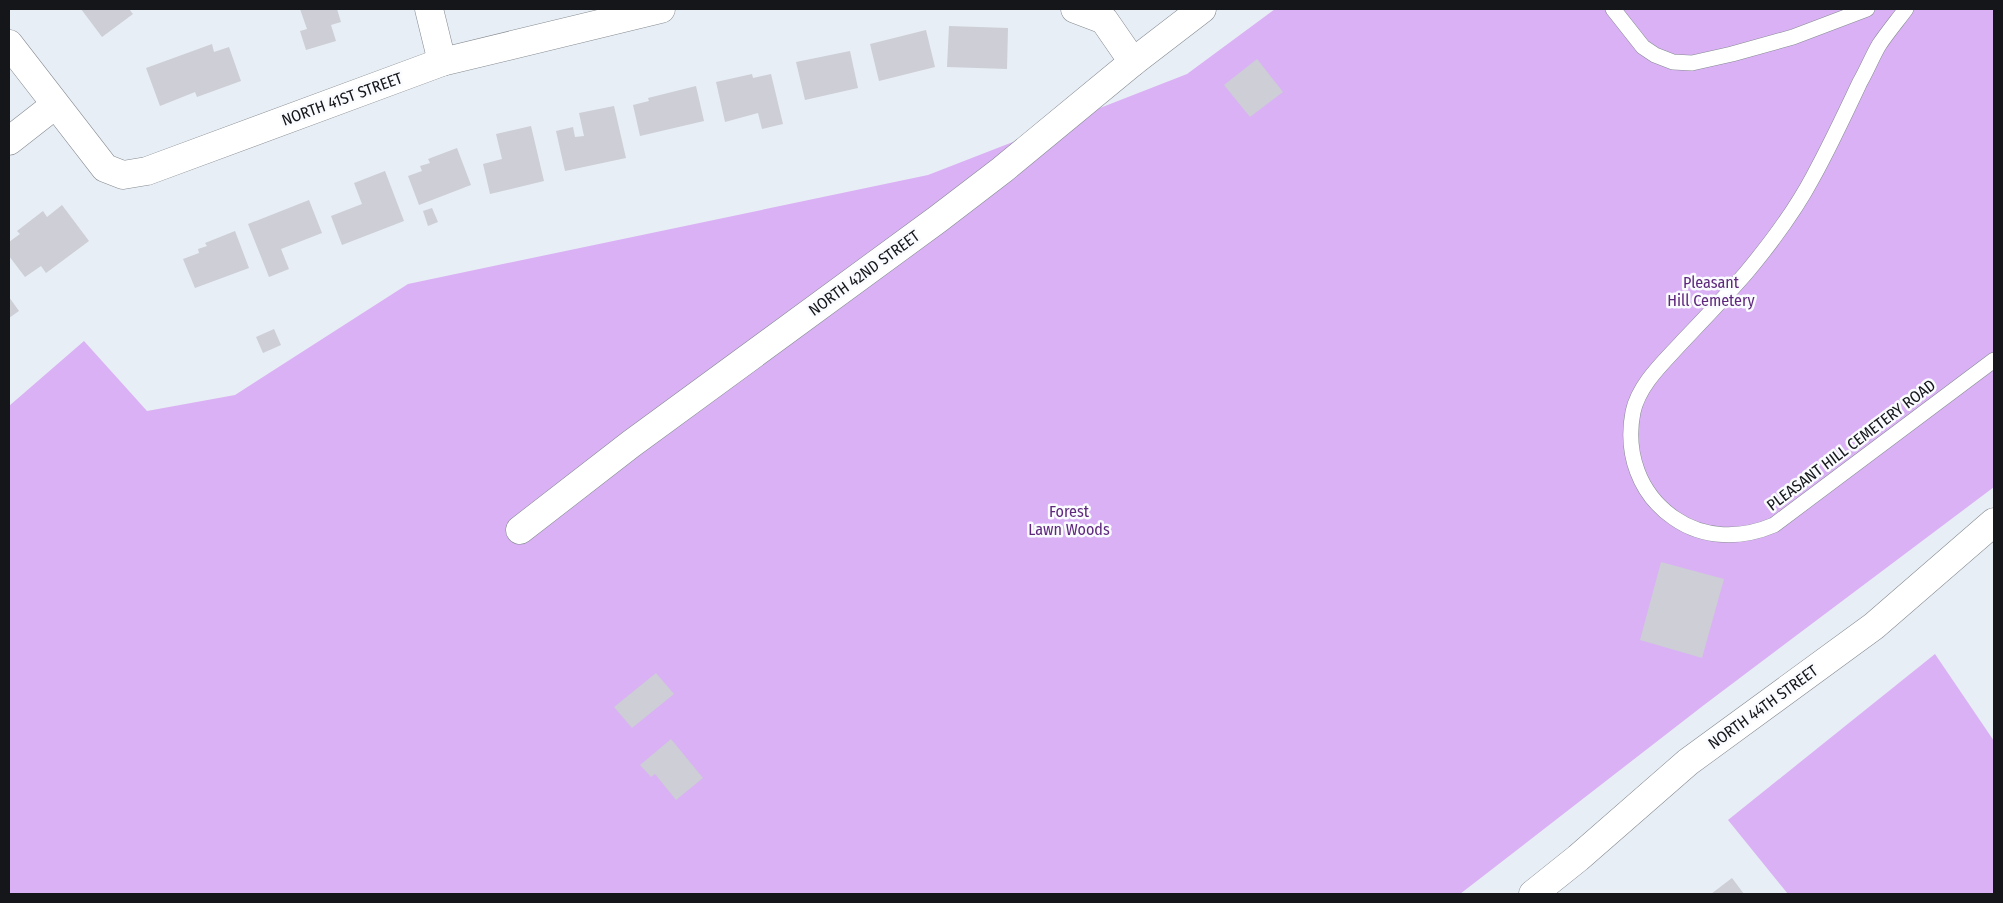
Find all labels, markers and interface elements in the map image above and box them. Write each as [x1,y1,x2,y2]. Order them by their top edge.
street label: NORTH 41ST STREET [279,68,405,130]
street label: NORTH 42ND STREET [805,226,924,320]
park label: Pleasant Hill Cemetery [1667,273,1756,310]
street label: PLEASANT HILL CEMETERY ROAD [1763,375,1939,515]
park label: Forest Lawn Woods [1028,502,1110,539]
street label: NORTH 44TH STREET [1705,661,1822,753]

